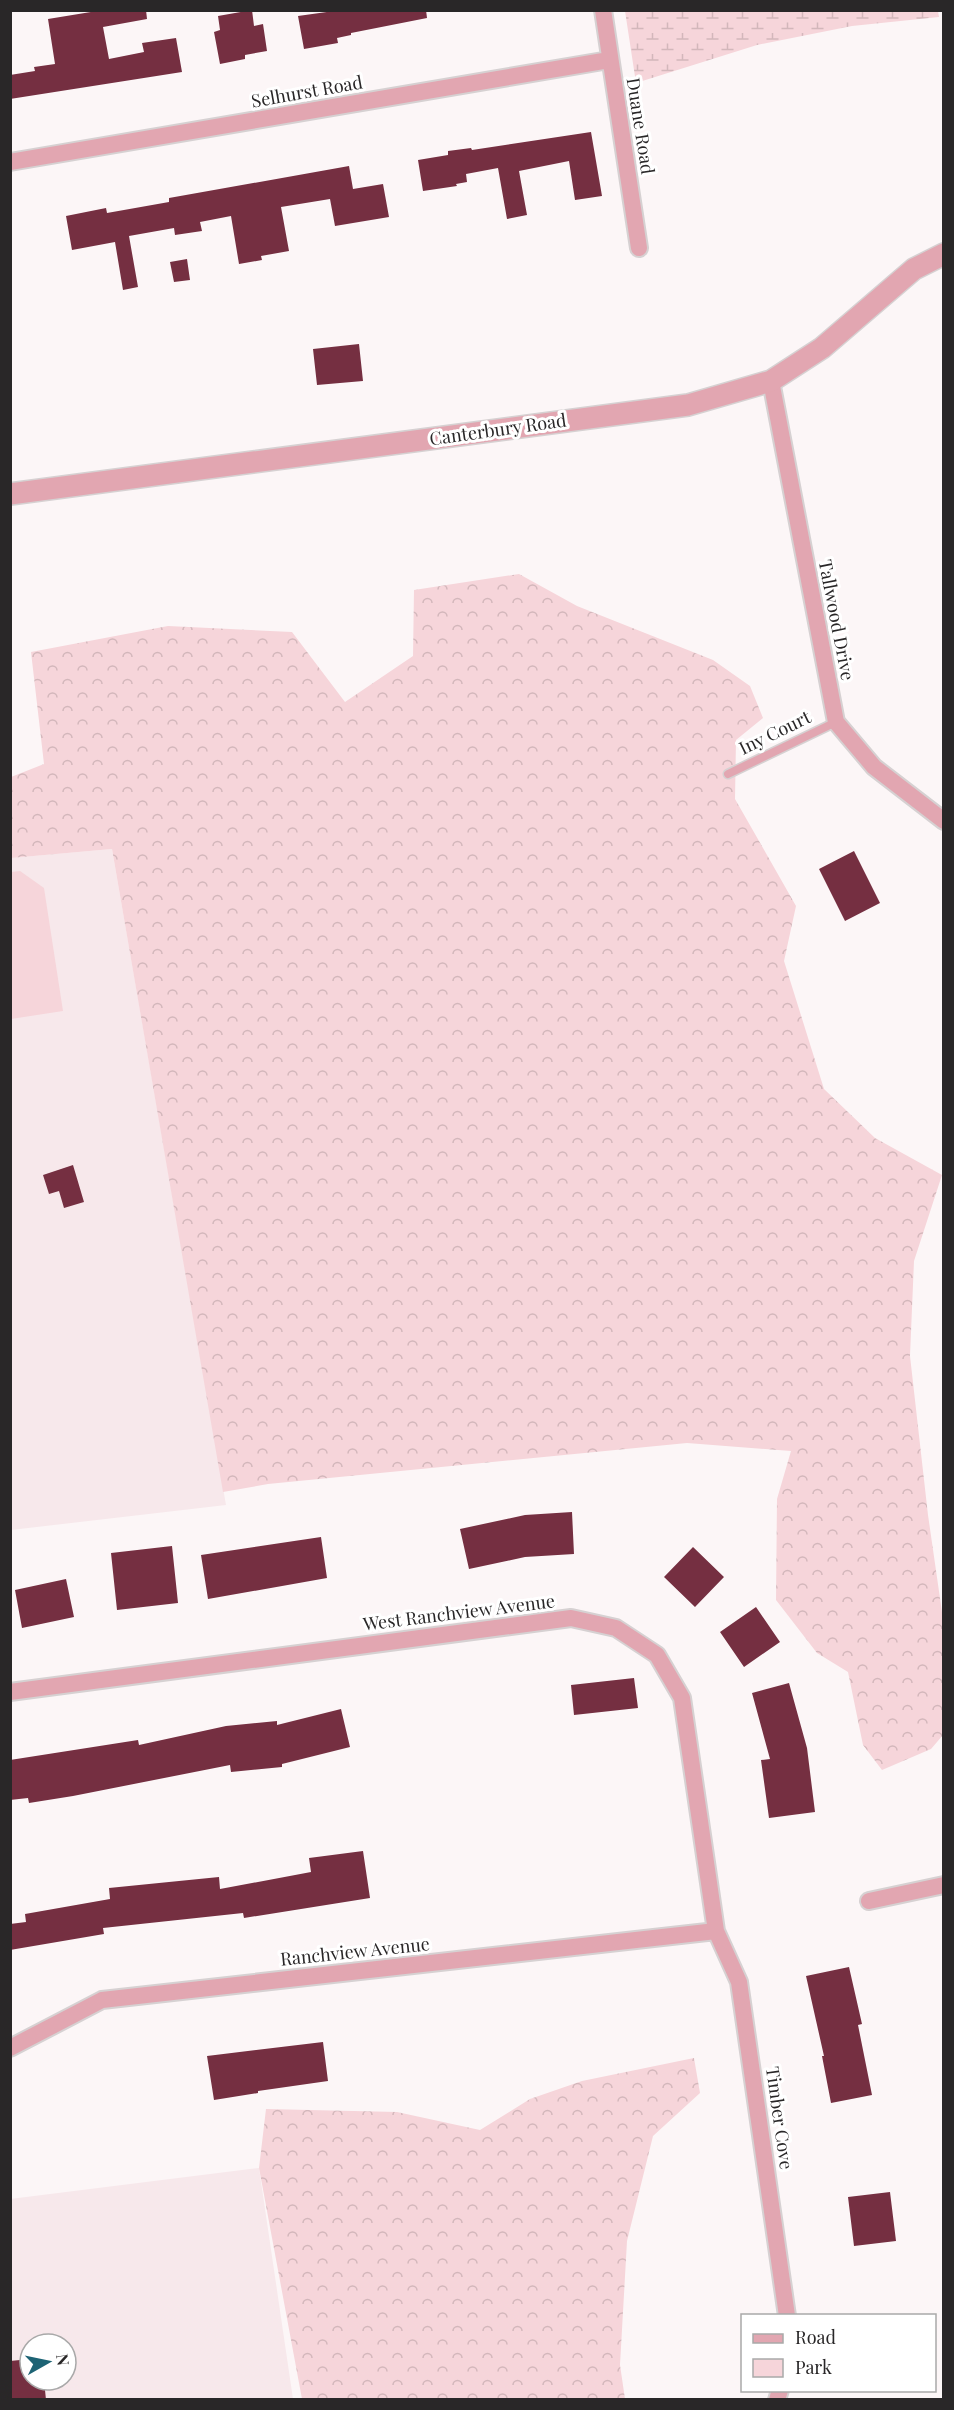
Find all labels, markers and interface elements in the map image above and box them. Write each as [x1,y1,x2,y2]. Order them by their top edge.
street label: Selhurst Road [249,69,365,113]
street label: Duane Road [621,76,661,177]
street label: Canterbury Road [428,407,568,450]
street label: Tallwood Drive [814,557,860,682]
street label: Iny Court [735,704,815,760]
street label: West Ranchview Avenue [361,1588,556,1636]
street label: Ranchview Avenue [279,1931,431,1971]
street label: Timber Cove [761,2065,799,2171]
legend [741,2314,936,2392]
text: Road [795,2325,836,2349]
north arrow [18,2332,78,2392]
text: N [52,2352,75,2367]
text: Park [795,2355,832,2379]

